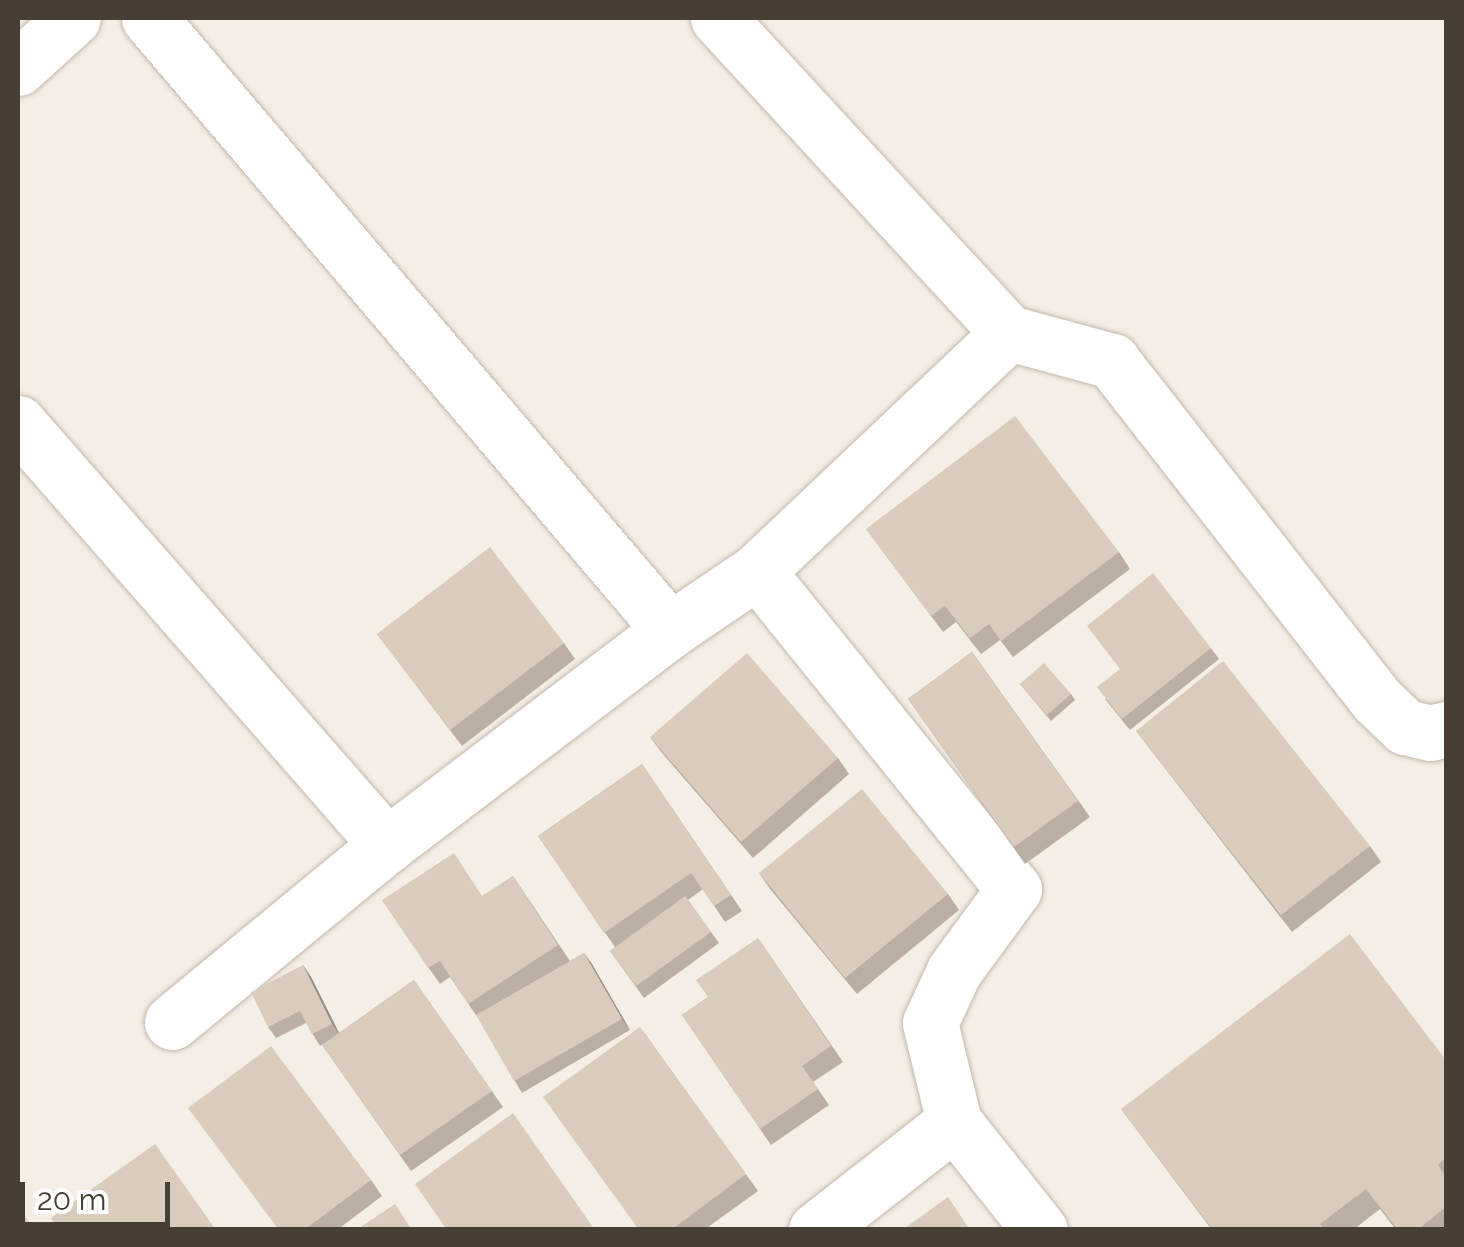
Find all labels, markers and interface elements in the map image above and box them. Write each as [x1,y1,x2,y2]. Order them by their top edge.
scale bar [25,1162,175,1224]
text: 20 m [37,1182,106,1217]

